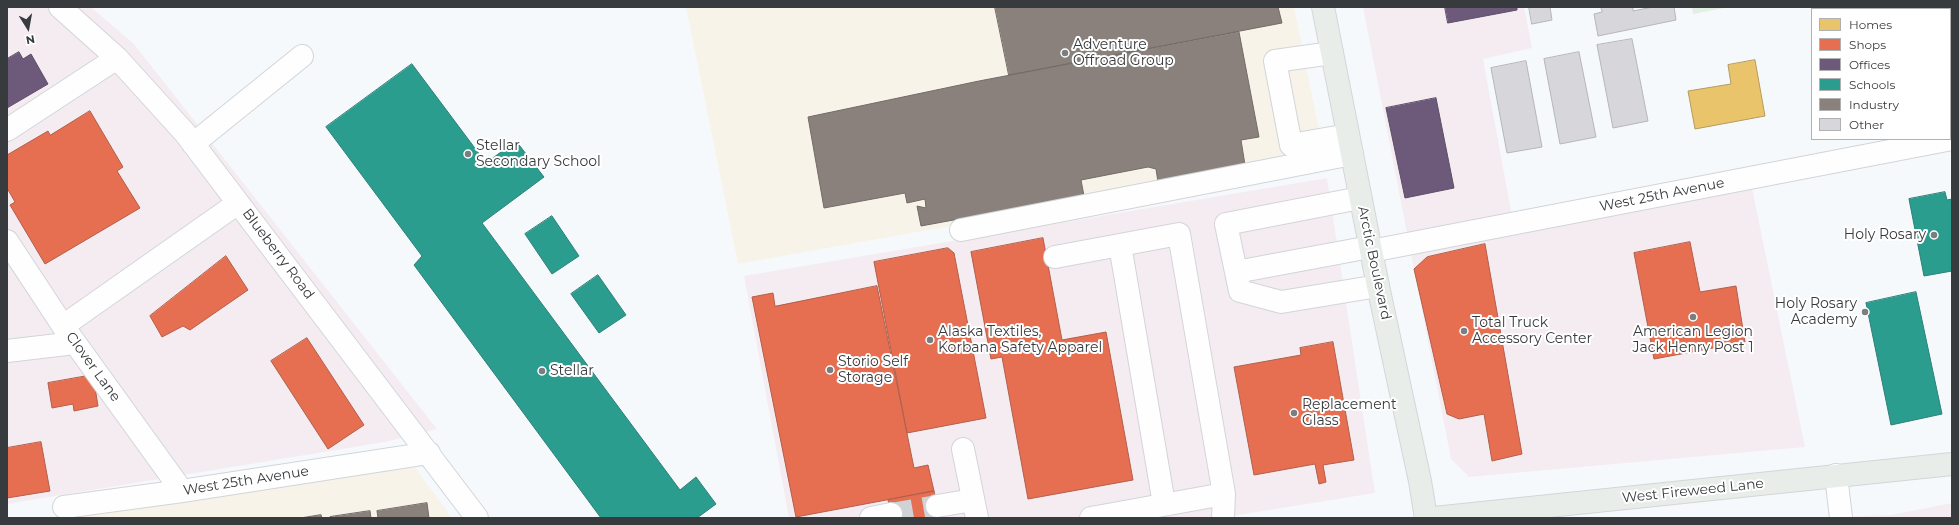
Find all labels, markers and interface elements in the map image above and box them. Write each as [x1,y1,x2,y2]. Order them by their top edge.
north arrow [8,8,48,48]
legend [1811,8,1951,140]
text: Homes [1849,17,1892,32]
text: N [25,32,36,47]
place label: Adventure Offroad Group [1073,37,1174,70]
text: Shops [1849,37,1886,52]
marker: Adventure Offroad Group [1060,48,1070,58]
text: Offices [1849,57,1890,72]
text: Schools [1849,77,1895,92]
text: Industry [1849,97,1899,112]
text: Other [1849,117,1884,132]
place label: Stellar Secondary School [476,138,601,170]
marker: Stellar Secondary School [463,149,473,159]
street label: West 25th Avenue [1598,175,1726,215]
street label: Blueberry Road [238,205,318,303]
street label: Arctic Boulevard [1354,205,1394,321]
place label: Holy Rosary [1844,227,1926,243]
marker: Holy Rosary [1929,230,1939,240]
place label: Holy Rosary Academy [1775,296,1857,328]
marker: Holy Rosary Academy [1860,307,1870,317]
marker: American Legion Jack Henry Post 1 [1688,312,1698,322]
place label: Total Truck Accessory Center [1472,315,1592,348]
place label: Alaska Textiles, Korbana Safety Apparel [938,324,1102,356]
place label: American Legion Jack Henry Post 1 [1632,324,1754,356]
marker: Total Truck Accessory Center [1459,326,1469,336]
street label: Clover Lane [62,329,124,405]
marker: Alaska Textiles, Korbana Safety Apparel [925,335,935,345]
place label: Storio Self Storage [838,354,908,386]
place label: Stellar [550,363,594,379]
marker: Storio Self Storage [825,365,835,375]
marker: Stellar [537,366,547,376]
place label: Replacement Glass [1302,397,1397,430]
marker: Replacement Glass [1289,408,1299,418]
street label: West 25th Avenue [182,463,310,499]
street label: West Fireweed Lane [1621,475,1765,507]

